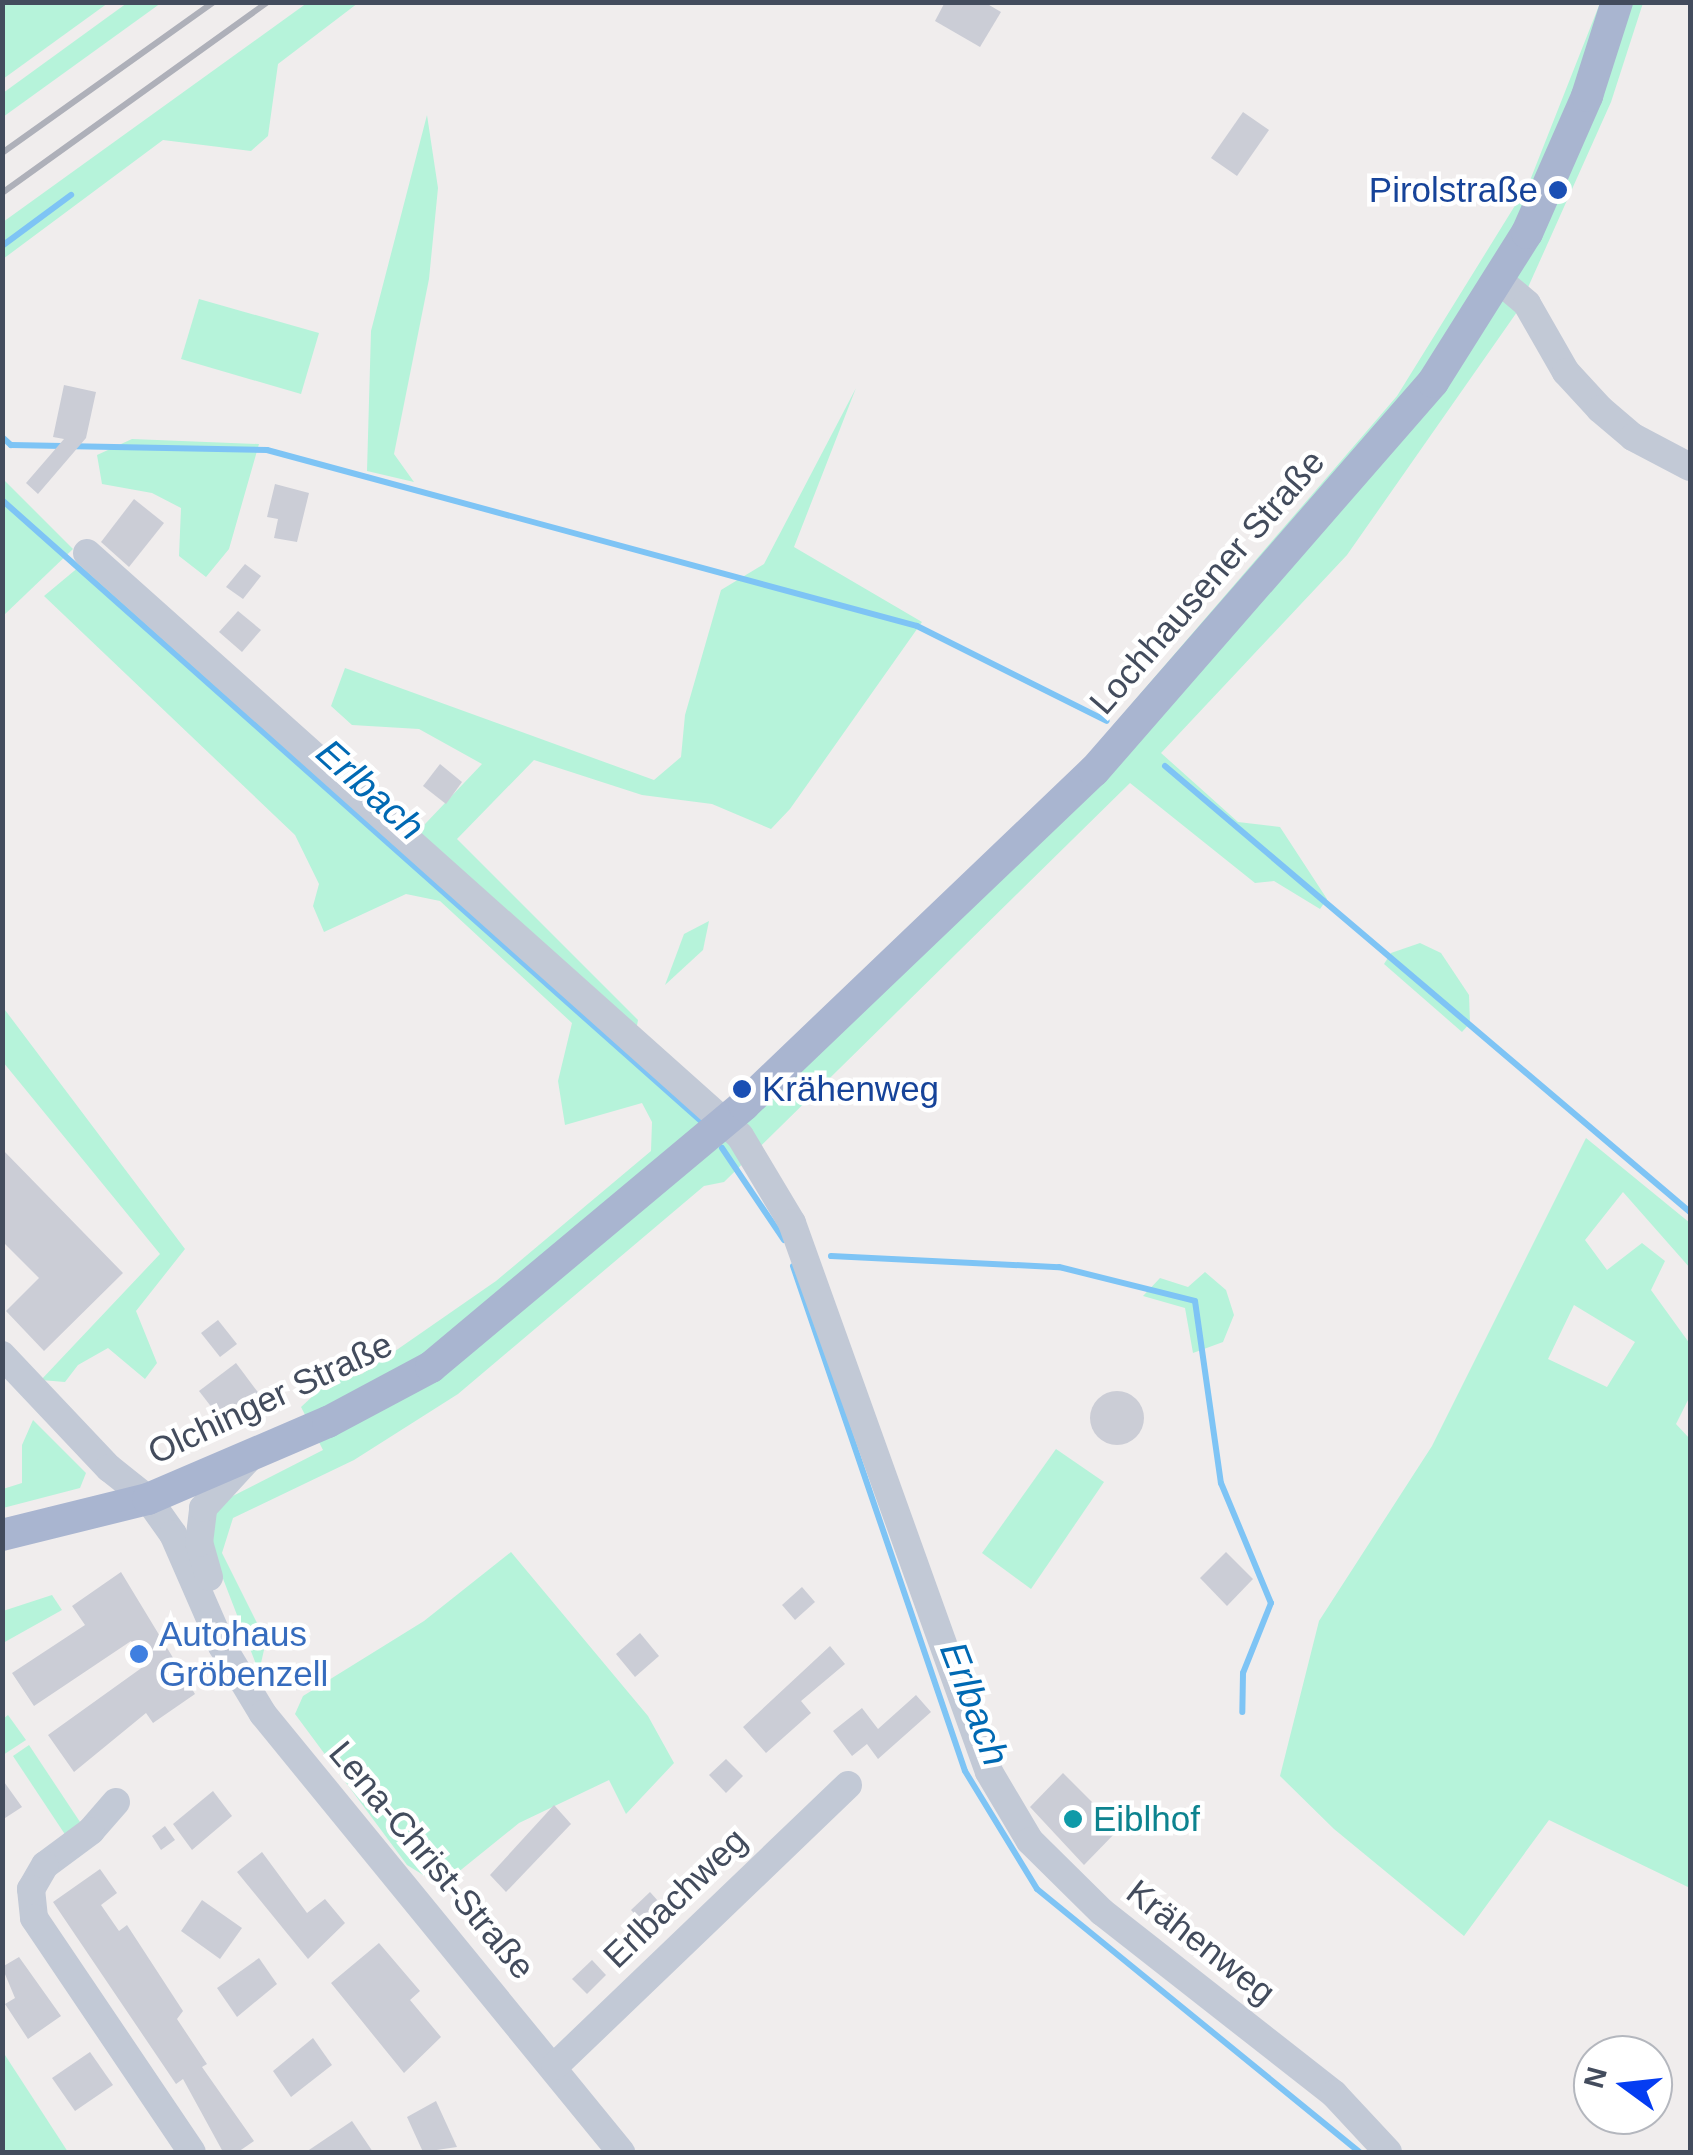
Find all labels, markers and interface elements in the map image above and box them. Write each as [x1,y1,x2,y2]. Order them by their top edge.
place label: Pirolstraße [1369,169,1538,211]
marker: Pirolstraße [1547,179,1569,201]
street label: Lochhausener Straße [1081,441,1333,723]
water label: Erlbach [307,730,433,850]
place label: Krähenweg [762,1068,939,1110]
marker: Krähenweg [731,1078,753,1100]
street label: Olchinger Straße [141,1323,399,1473]
place label: Autohaus Gröbenzell [159,1613,328,1695]
water label: Erlbach [930,1636,1018,1772]
marker: Autohaus Gröbenzell [128,1643,150,1665]
street label: Lena-Christ-Straße [320,1733,544,1987]
place label: Eiblhof [1093,1798,1200,1840]
marker: Eiblhof [1062,1808,1084,1830]
street label: Erlbachweg [595,1819,755,1977]
street label: Krähenweg [1118,1871,1284,2013]
north arrow [1573,2035,1673,2135]
text: N [1578,2064,1613,2091]

